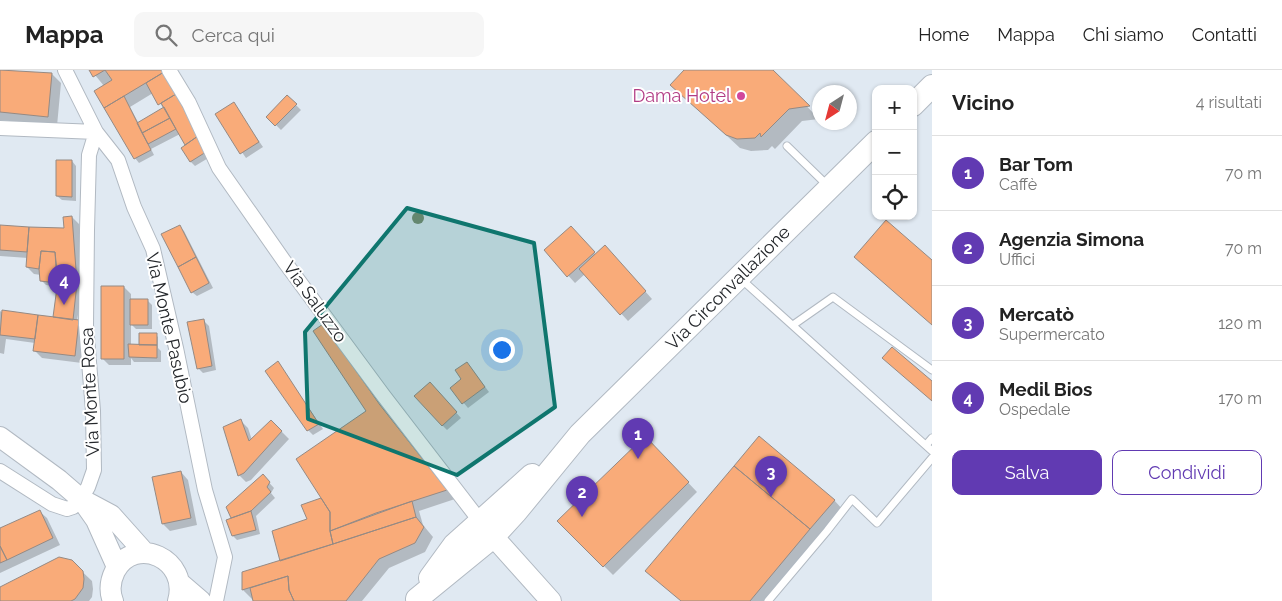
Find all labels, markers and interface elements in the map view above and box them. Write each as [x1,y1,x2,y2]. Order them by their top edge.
search box [134,12,484,57]
text: Mappa [25,20,104,49]
icon: search [152,21,180,49]
text: Cerca qui [192,24,275,46]
text: Home [918,24,969,45]
text: Mappa [997,24,1055,45]
text: Chi siamo [1083,24,1164,45]
text: Contatti [1192,24,1257,45]
place label: Dama Hotel [632,85,731,106]
north arrow [812,85,857,130]
map controls [872,85,917,220]
button: + [872,85,917,130]
marker: Dama Hotel [735,90,747,102]
text: Vicino [952,90,1014,115]
text: 4 risultati [1196,93,1262,112]
button: − [872,130,917,175]
text: Bar Tom [999,153,1073,175]
text: 1 [964,164,972,183]
text: 70 m [1225,164,1262,183]
button: locate [872,175,917,220]
text: Caffè [999,175,1037,194]
street label: Via Circonvallazione [661,221,794,354]
text: Agenzia Simona [999,228,1144,250]
text: 2 [963,239,973,258]
text: 70 m [1225,239,1262,258]
street label: Via Monte Pasubio [142,250,197,406]
text: Uffici [999,250,1035,269]
street label: Via Saluzzo [279,257,352,347]
pin: 4 [48,264,80,305]
text: Mercatò [999,303,1074,325]
text: 3 [964,314,972,333]
text: 120 m [1218,314,1262,333]
text: Supermercato [999,325,1105,344]
street label: Via Monte Rosa [76,327,103,457]
your location [489,337,515,363]
text: Medil Bios [999,378,1092,400]
text: 4 [963,389,973,408]
text: 170 m [1218,389,1262,408]
text: Ospedale [999,400,1070,419]
pin: 1 [622,418,654,459]
button: Salva [952,450,1102,495]
button: Condividi [1112,450,1262,495]
pin: 3 [755,456,787,497]
pin: 2 [566,476,598,517]

